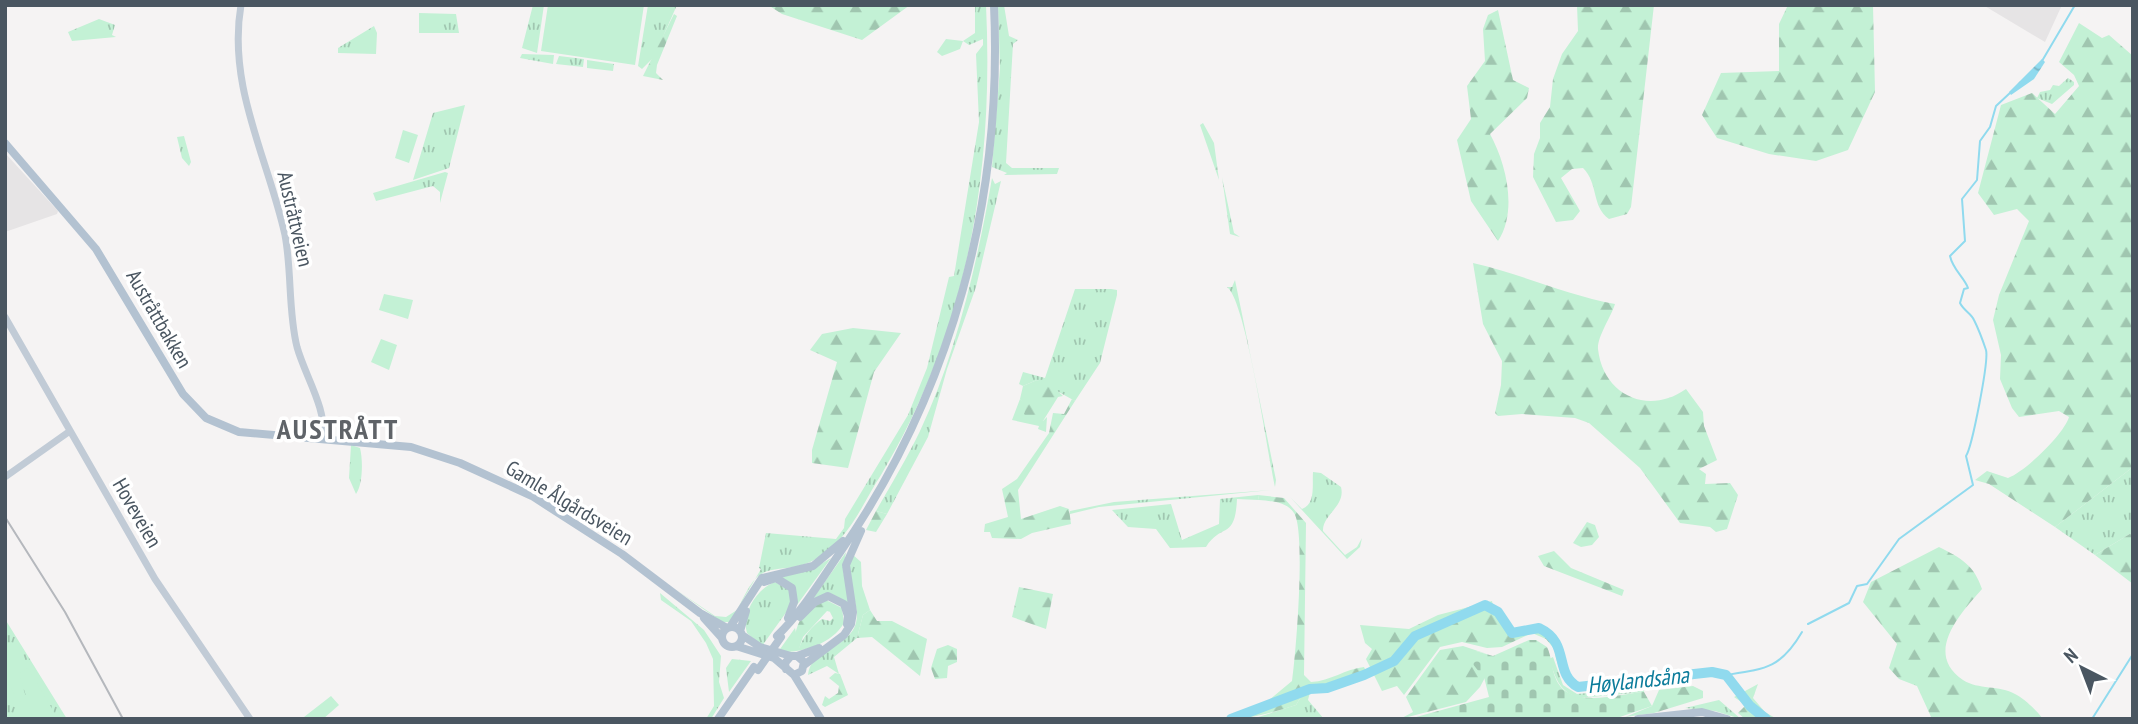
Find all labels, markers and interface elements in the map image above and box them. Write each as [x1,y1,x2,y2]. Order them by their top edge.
street label: Austråttveien [271,169,320,269]
street label: Austråttbakken [120,265,198,373]
district label: AUSTRÅTT [276,410,399,447]
street label: Gamle Ålgårdsveien [501,454,638,551]
street label: Hoveveien [107,473,168,552]
north arrow [2047,633,2117,703]
text: N [2059,643,2082,668]
water label: Høylandsåna [1586,660,1692,699]

